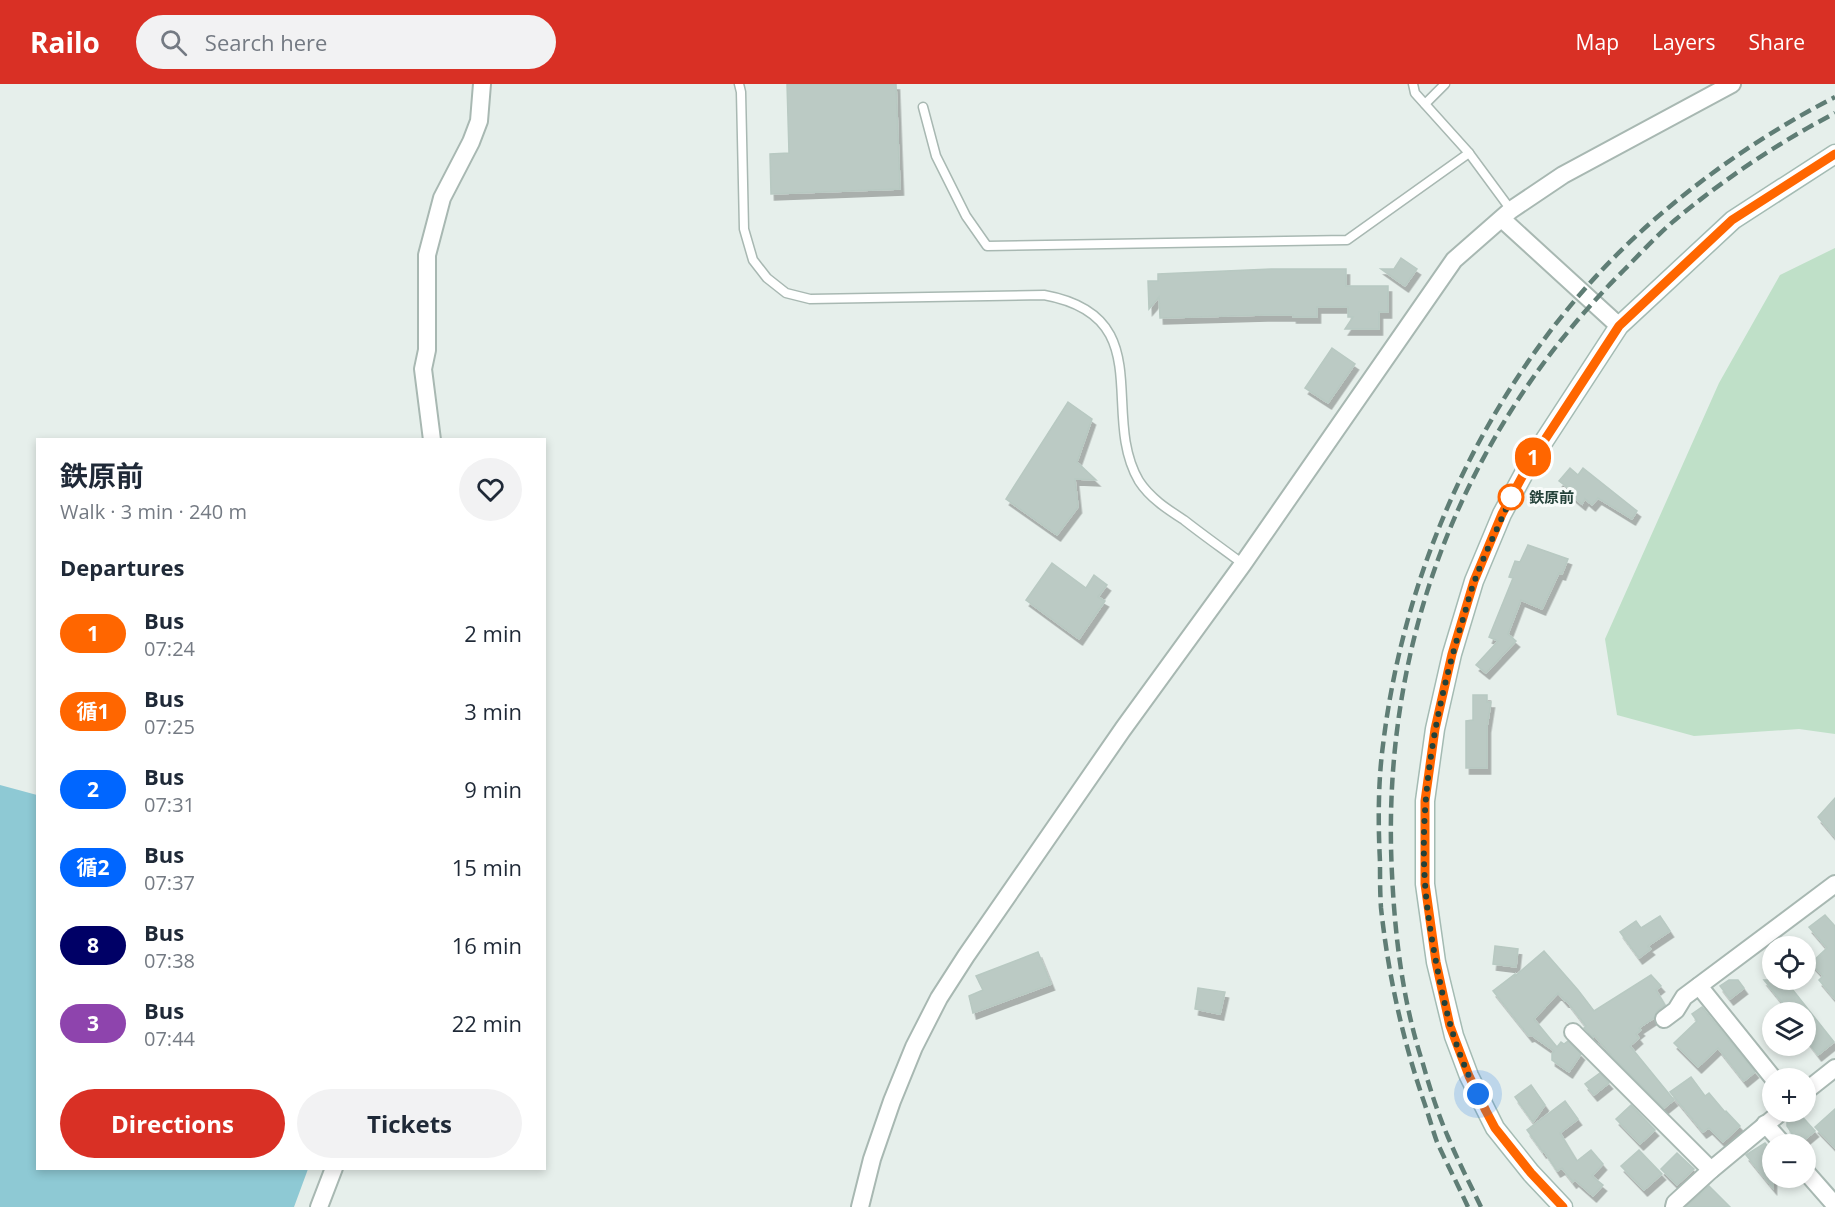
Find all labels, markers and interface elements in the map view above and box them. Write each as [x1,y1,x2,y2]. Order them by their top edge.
search box [136,15,556,69]
text: Railo [30,23,100,61]
icon: search [157,26,190,59]
text: Search here [205,27,327,57]
text: Map [1576,28,1619,56]
text: Layers [1652,28,1716,56]
text: Share [1749,28,1805,56]
line badge: 1 [1514,438,1552,476]
text: 1 [1527,443,1539,471]
text: 鉄原前 [60,456,144,494]
button: heart [459,458,522,521]
marker: 鉄原前 [1498,484,1524,510]
place label: 鉄原前 [1529,487,1574,507]
text: Walk · 3 min · 240 m [60,498,247,525]
text: Departures [60,552,184,582]
text: Bus [144,605,184,635]
text: 2 min [464,618,522,648]
text: 1 [87,619,99,647]
text: 07:24 [144,635,195,662]
text: Bus [144,683,184,713]
text: 3 min [464,696,522,726]
text: 循1 [76,697,110,725]
text: 07:25 [144,713,195,740]
text: Bus [144,761,184,791]
text: 9 min [464,774,522,804]
text: 2 [87,775,99,803]
text: 07:31 [144,791,195,818]
text: Bus [144,839,184,869]
text: 15 min [452,852,522,882]
text: 循2 [76,853,110,881]
text: 07:37 [144,869,195,896]
text: Bus [144,917,184,947]
text: 16 min [452,930,522,960]
text: 8 [87,931,99,959]
map controls [1762,936,1816,1188]
button: locate [1762,936,1816,990]
text: 07:38 [144,947,195,974]
text: Bus [144,995,184,1025]
button: layers [1762,1002,1816,1056]
text: 22 min [452,1008,522,1038]
text: 3 [87,1009,99,1037]
text: 07:44 [144,1025,195,1052]
button: + [1762,1068,1816,1122]
your location [1463,1079,1493,1109]
button: Directions [60,1089,285,1158]
button: Tickets [297,1089,522,1158]
button: − [1762,1134,1816,1188]

